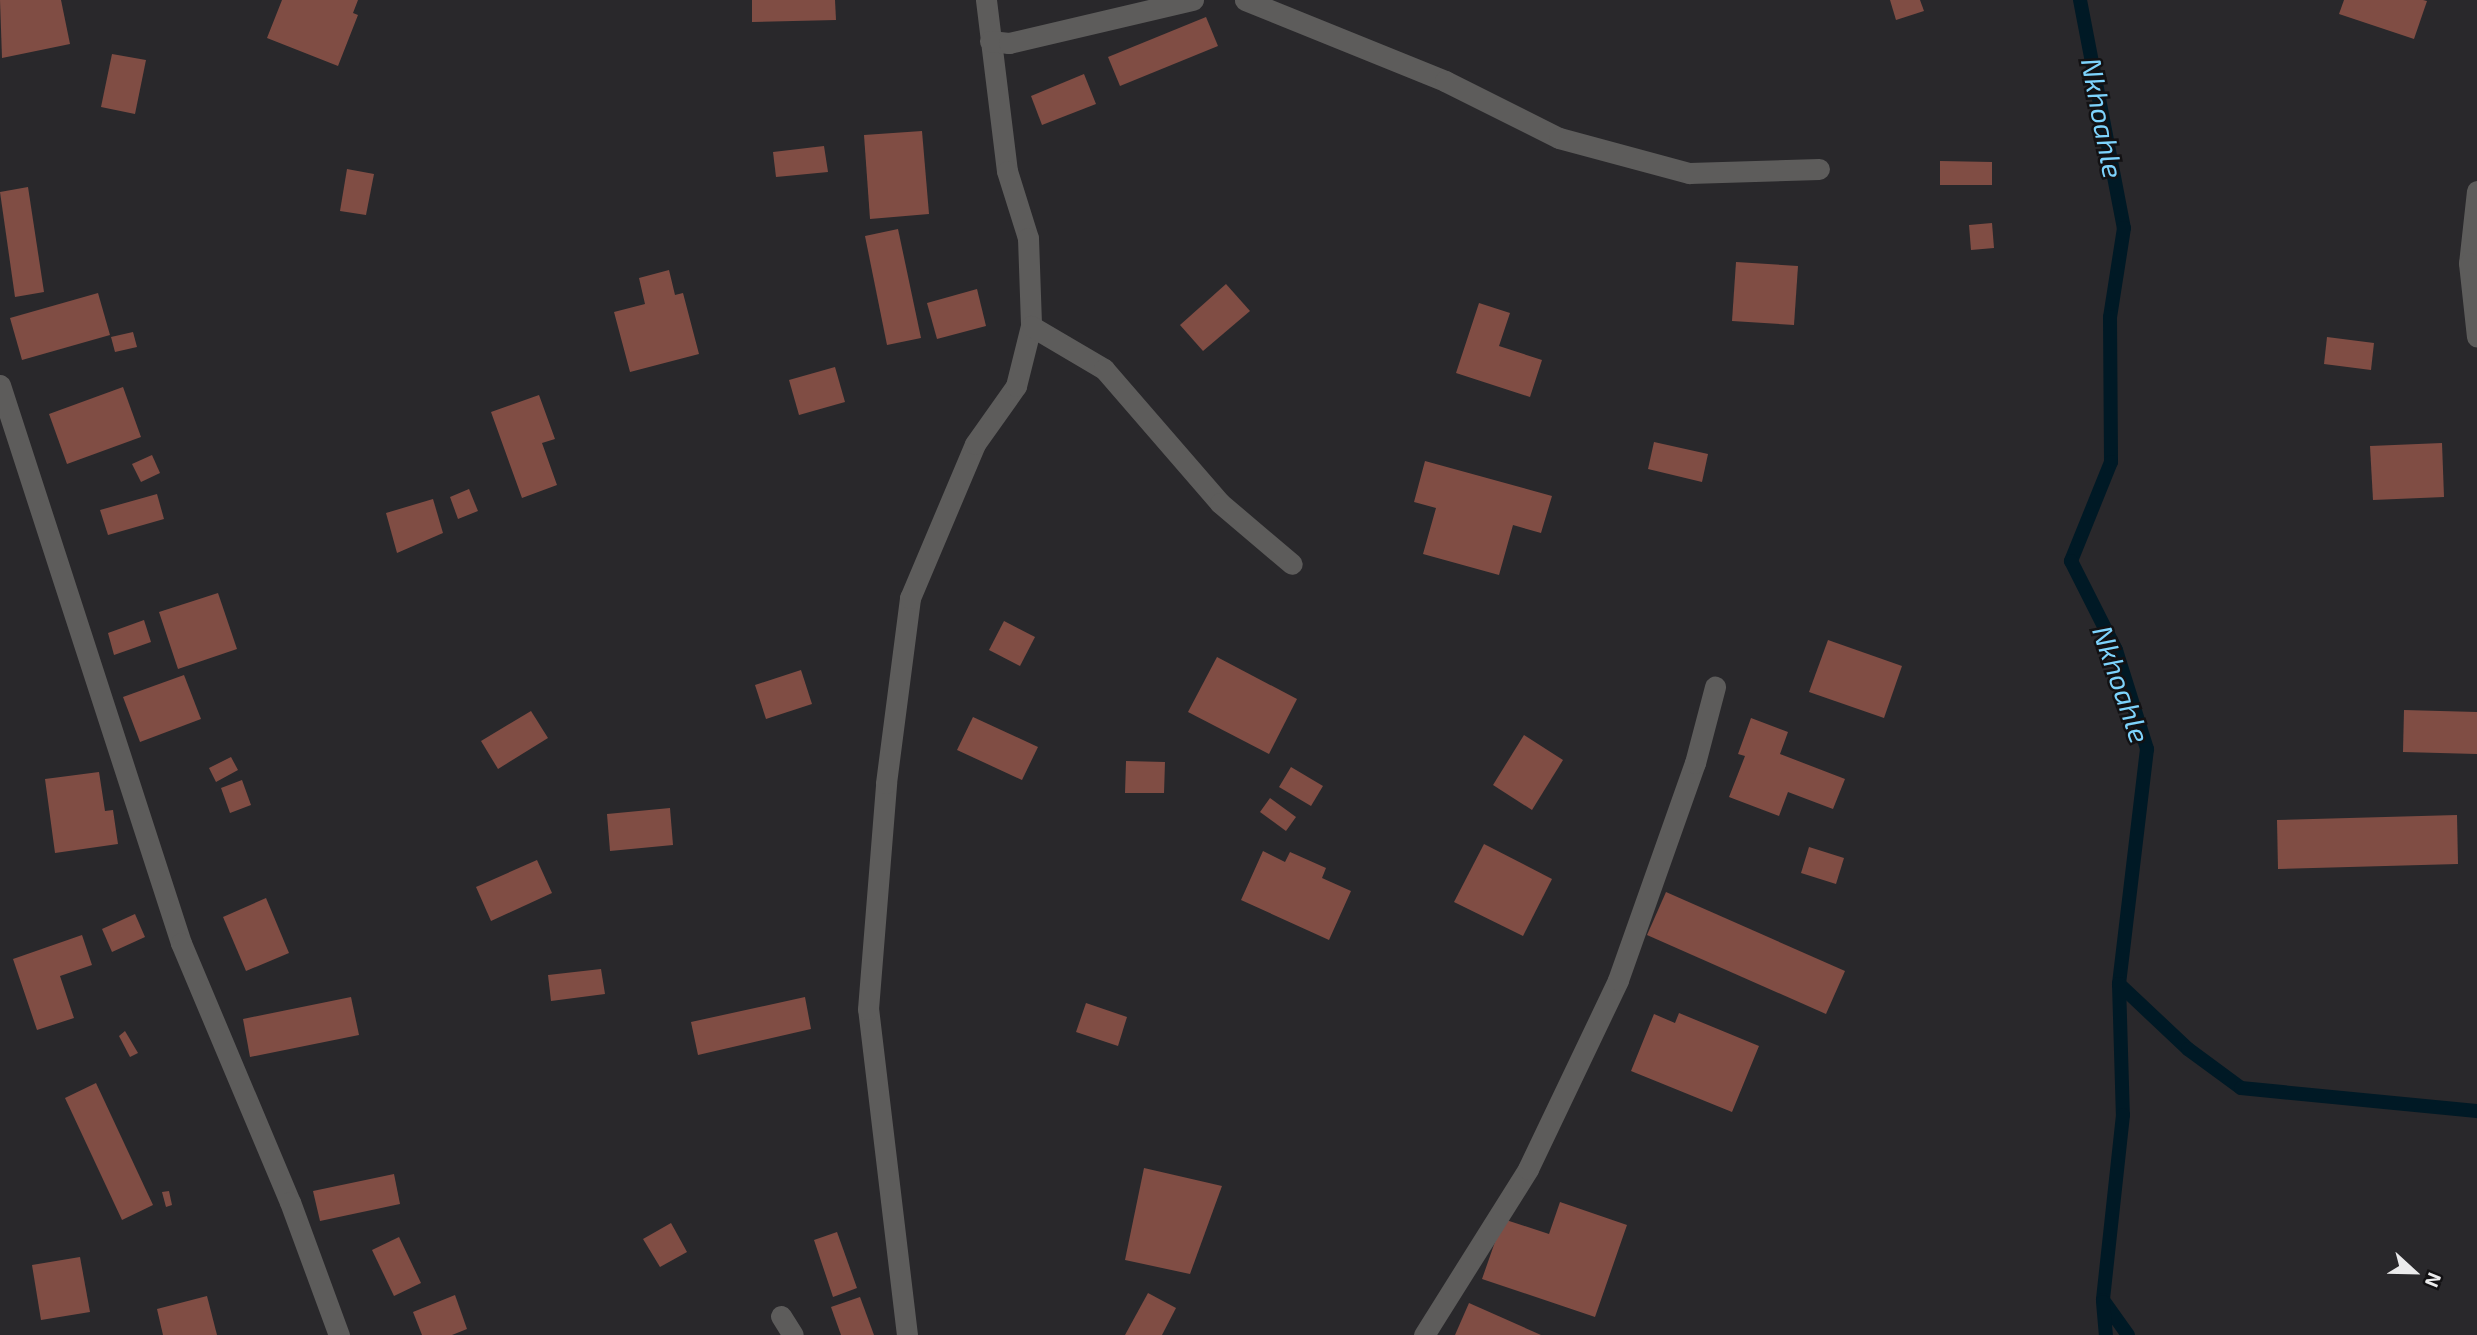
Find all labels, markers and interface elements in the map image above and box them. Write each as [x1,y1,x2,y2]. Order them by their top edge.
water label: Nkhoahle [2075,55,2131,181]
water label: Nkhoahle [2086,621,2158,747]
north arrow [2379,1237,2449,1307]
text: N [2421,1269,2447,1291]

